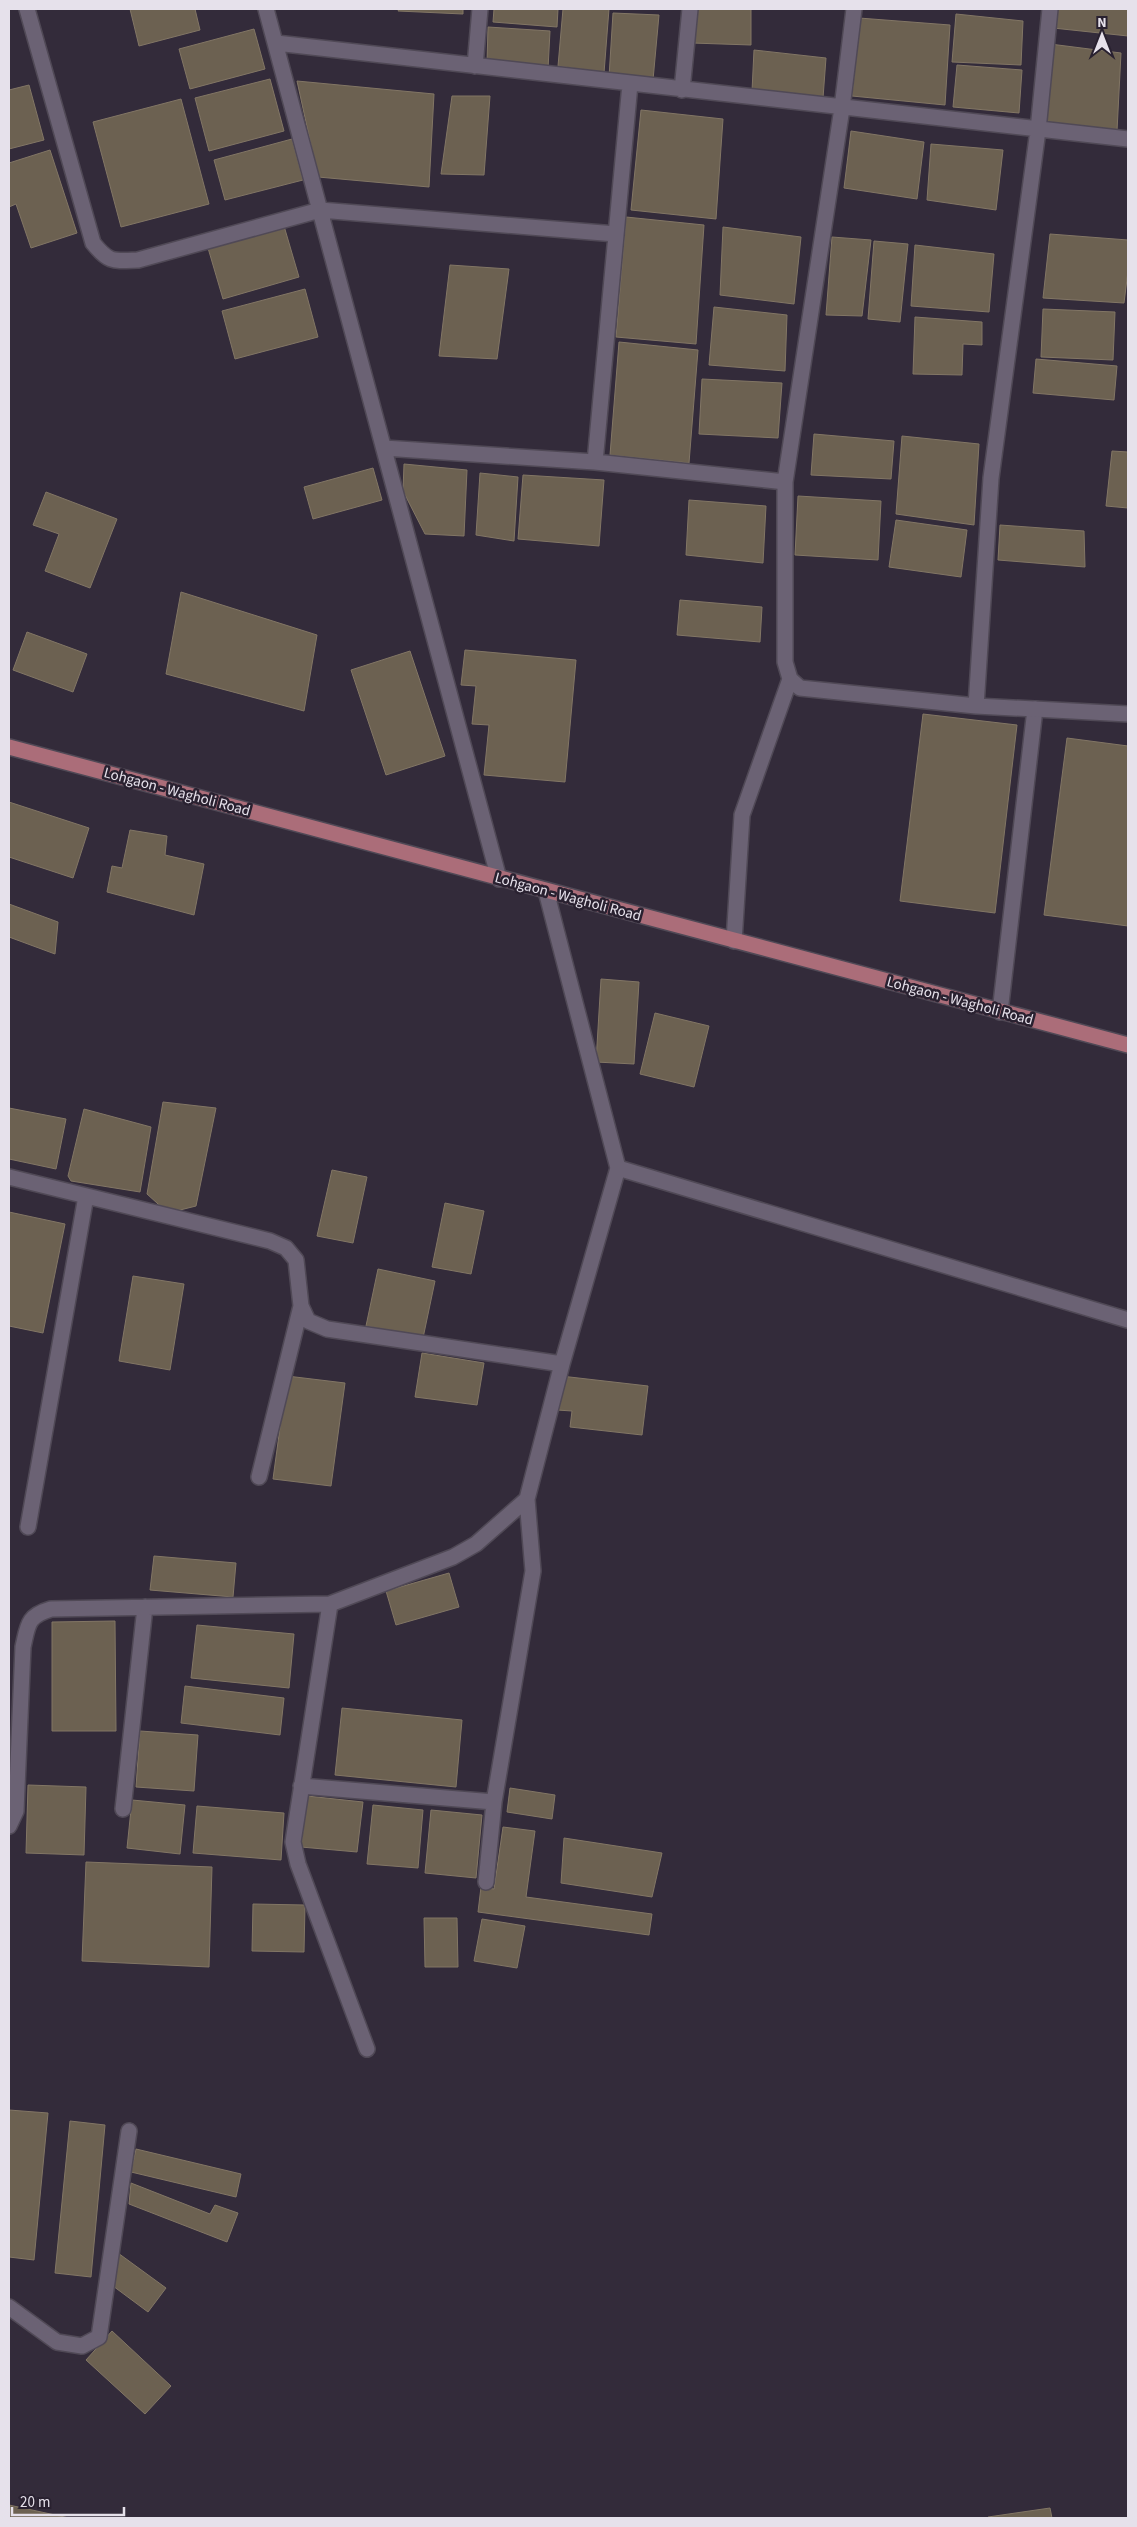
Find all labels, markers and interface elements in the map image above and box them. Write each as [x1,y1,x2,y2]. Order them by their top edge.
north arrow [1077,10,1127,60]
text: N [1097,13,1107,33]
street label: Lohgaon - Wagholi Road [101,762,253,822]
street label: Lohgaon - Wagholi Road [492,867,644,927]
street label: Lohgaon - Wagholi Road [884,971,1036,1031]
scale bar [12,2484,125,2516]
text: 20 m [20,2492,50,2513]

